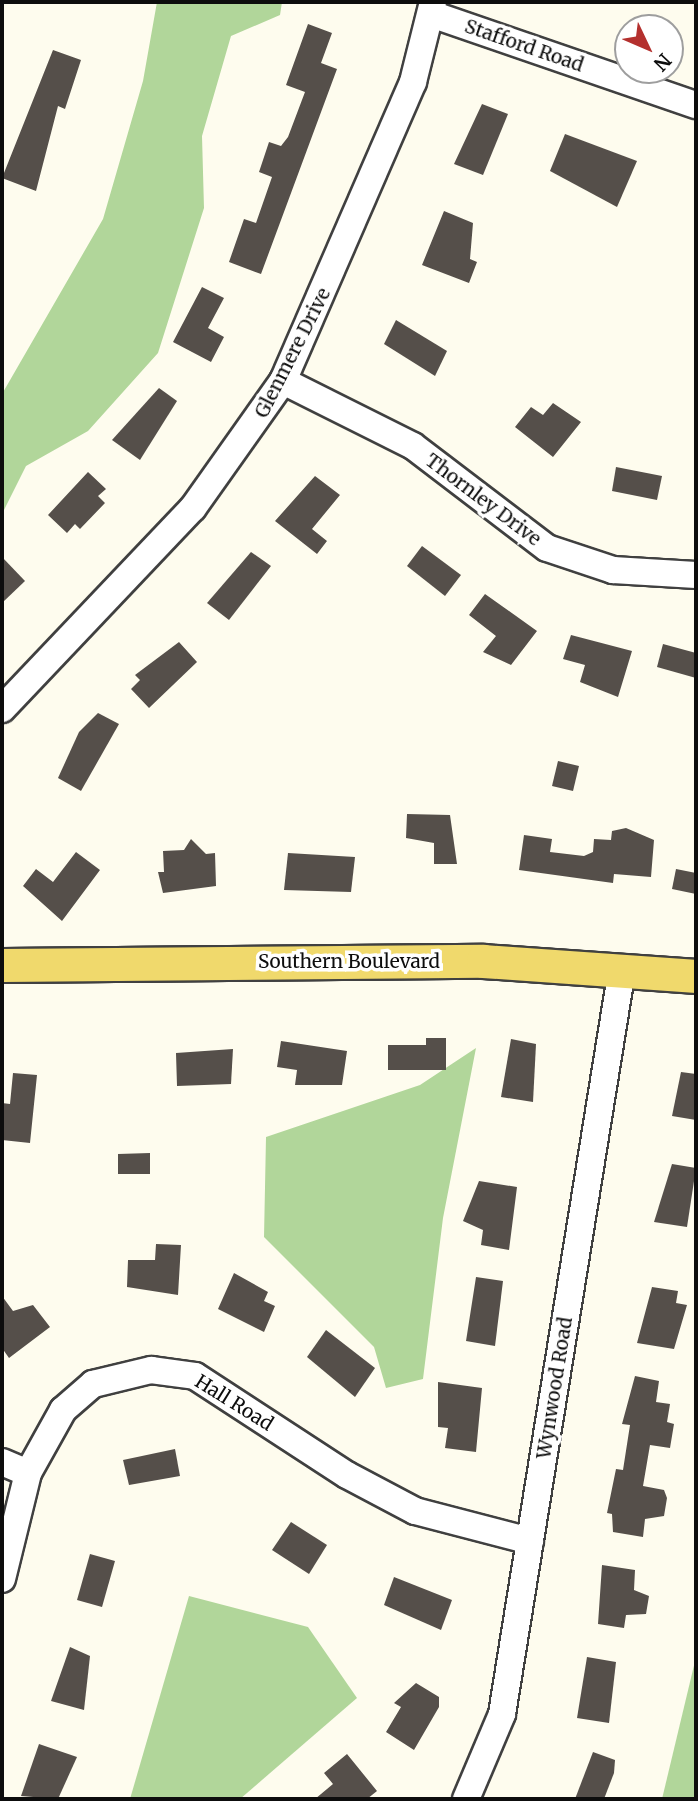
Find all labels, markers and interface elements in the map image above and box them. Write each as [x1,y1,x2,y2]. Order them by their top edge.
north arrow [614,14,684,84]
street label: Stafford Road [462,15,586,77]
text: N [649,48,677,76]
street label: Glenmere Drive [250,284,336,422]
street label: Thornley Drive [421,449,545,551]
street label: Southern Boulevard [258,951,440,973]
street label: Wynwood Road [533,1315,577,1461]
street label: Hall Road [191,1370,277,1436]

